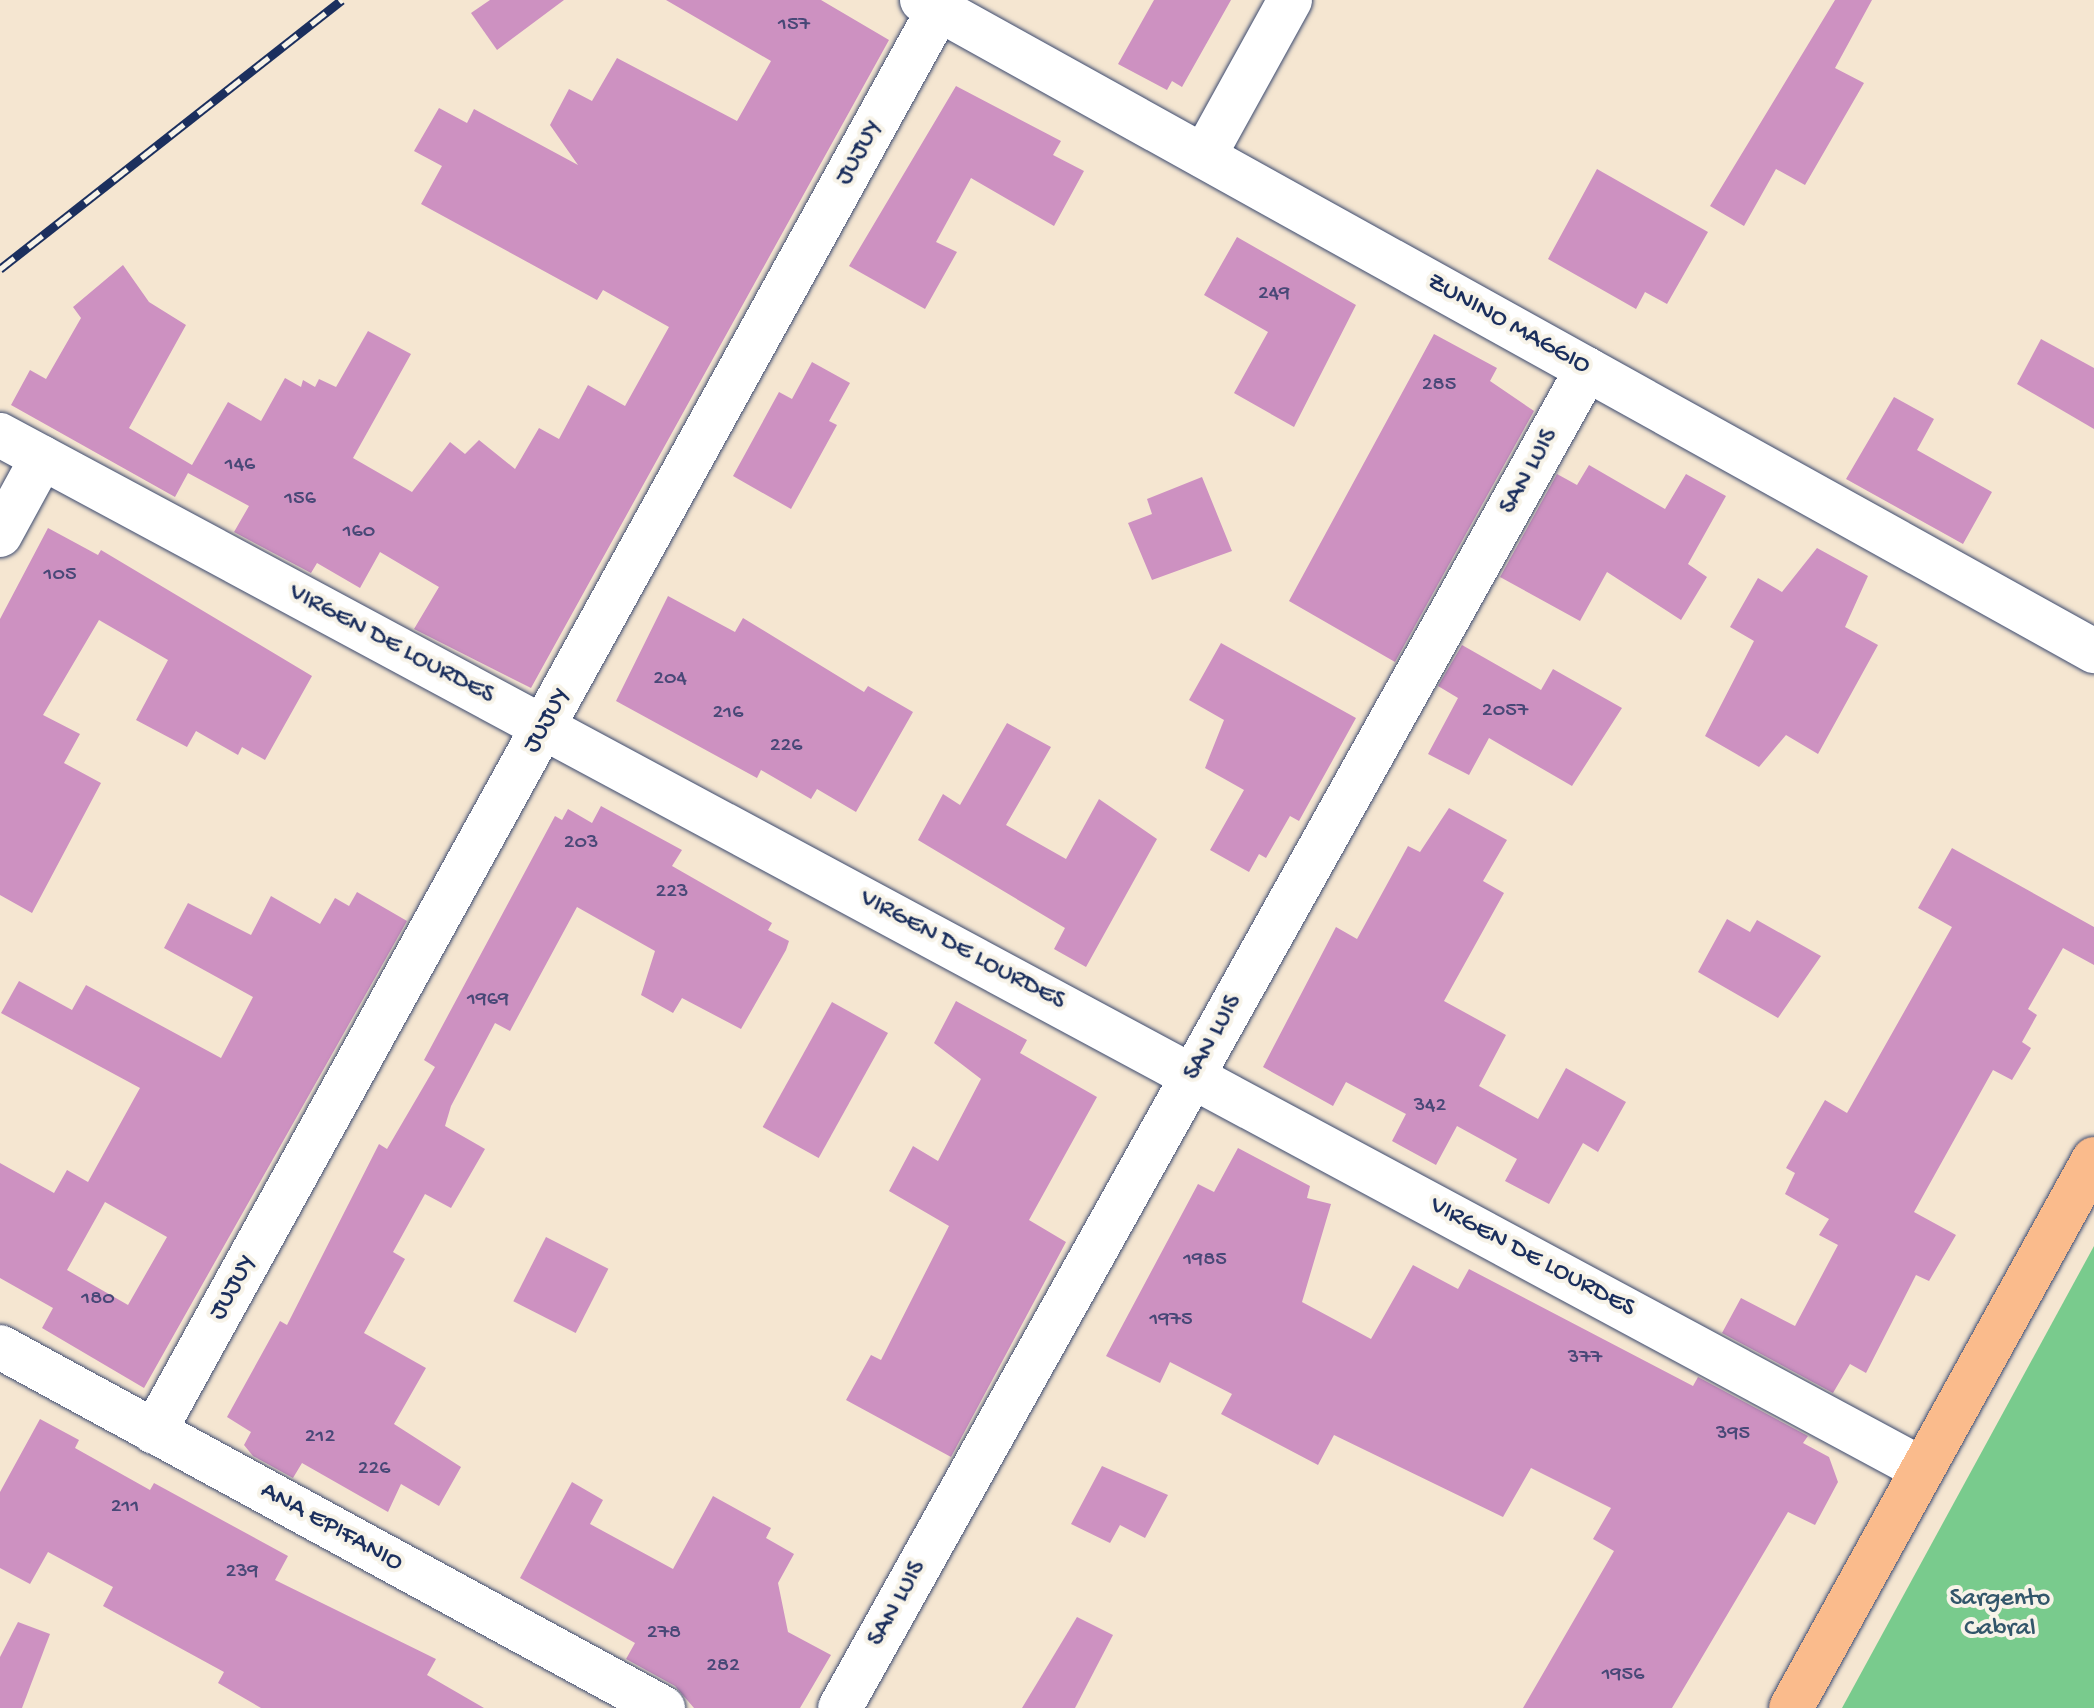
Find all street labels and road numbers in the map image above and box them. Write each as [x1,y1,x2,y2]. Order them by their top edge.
street label: JUJUY [829,115,891,191]
street label: ZUNINO MAGGIO [1421,267,1595,383]
street label: SAN LUIS [1494,424,1566,520]
street label: VIRGEN DE LOURDES [283,578,499,712]
street label: JUJUY [517,683,579,759]
street label: VIRGEN DE LOURDES [854,884,1070,1018]
street label: SAN LUIS [1178,990,1250,1086]
street label: VIRGEN DE LOURDES [1424,1191,1640,1325]
street label: JUJUY [203,1250,265,1326]
street label: ANA EPIFANIO [254,1476,408,1580]
street label: SAN LUIS [862,1556,934,1652]

